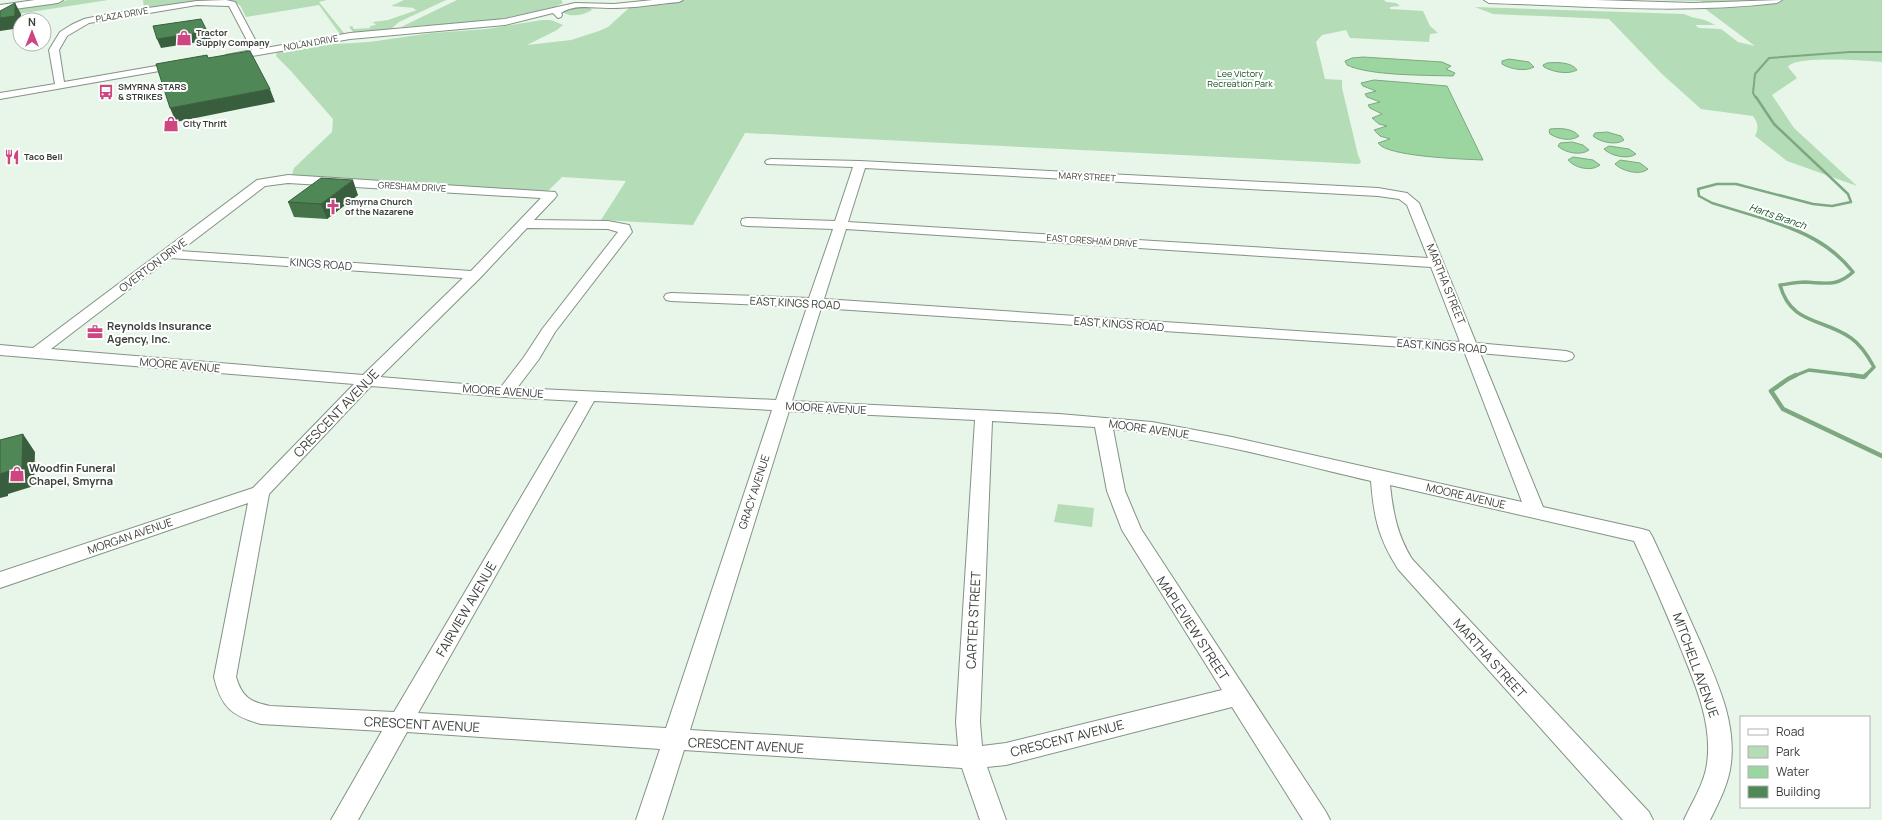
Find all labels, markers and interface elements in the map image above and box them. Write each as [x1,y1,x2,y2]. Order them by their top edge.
street label: PLAZA DRIVE [95,3,149,26]
north arrow [12,12,52,52]
text: N [28,14,36,29]
place label: Tractor Supply Company [196,26,270,49]
shop icon: Tractor Supply Company [175,29,193,47]
street label: NOLAN DRIVE [283,31,339,54]
park label: Lee Victory Recreation Park [1207,67,1273,90]
place label: SMYRNA STARS & STRIKES [118,80,187,103]
bus stop icon: SMYRNA STARS & STRIKES [97,83,115,101]
shop icon: City Thrift [162,115,180,133]
place label: City Thrift [183,117,227,130]
restaurant icon: Taco Bell [3,148,21,166]
place label: Taco Bell [24,150,63,163]
street label: MARY STREET [1058,169,1117,185]
street label: GRESHAM DRIVE [378,178,446,195]
place label: Smyrna Church of the Nazarene [345,195,414,218]
church icon: Smyrna Church of the Nazarene [324,198,342,216]
water label: Harts Branch [1747,200,1810,233]
street label: EAST GRESHAM DRIVE [1046,231,1138,250]
street label: OVERTON DRIVE [116,234,190,295]
street label: MARTHA STREET [1423,241,1470,327]
street label: KINGS ROAD [289,254,353,273]
street label: EAST KINGS ROAD [749,293,841,312]
street label: EAST KINGS ROAD [1073,313,1165,334]
place label: Reynolds Insurance Agency, Inc. [107,318,212,346]
office icon: Reynolds Insurance Agency, Inc. [86,323,104,341]
street label: EAST KINGS ROAD [1396,335,1488,356]
street label: MOORE AVENUE [139,353,221,376]
street label: CRESCENT AVENUE [289,365,383,461]
street label: MOORE AVENUE [462,380,544,401]
street label: MOORE AVENUE [785,398,867,417]
street label: MOORE AVENUE [1108,415,1190,442]
street label: GRACY AVENUE [734,453,773,531]
place label: Woodfin Funeral Chapel, Smyrna [29,460,116,488]
shop icon: Woodfin Funeral Chapel, Smyrna [8,465,26,483]
street label: MOORE AVENUE [1425,479,1507,512]
street label: MORGAN AVENUE [85,514,174,557]
street label: FAIRVIEW AVENUE [431,558,501,660]
street label: CARTER STREET [961,570,985,669]
street label: MAPLEVIEW STREET [1153,573,1234,684]
street label: MITCHELL AVENUE [1669,610,1723,720]
street label: MARTHA STREET [1449,614,1531,702]
street label: CRESCENT AVENUE [364,712,480,736]
street label: CRESCENT AVENUE [1008,715,1126,761]
legend [1740,716,1870,808]
text: Road [1776,723,1804,740]
street label: CRESCENT AVENUE [688,733,804,757]
text: Park [1776,743,1801,760]
text: Water [1776,763,1810,780]
text: Building [1776,783,1820,800]

